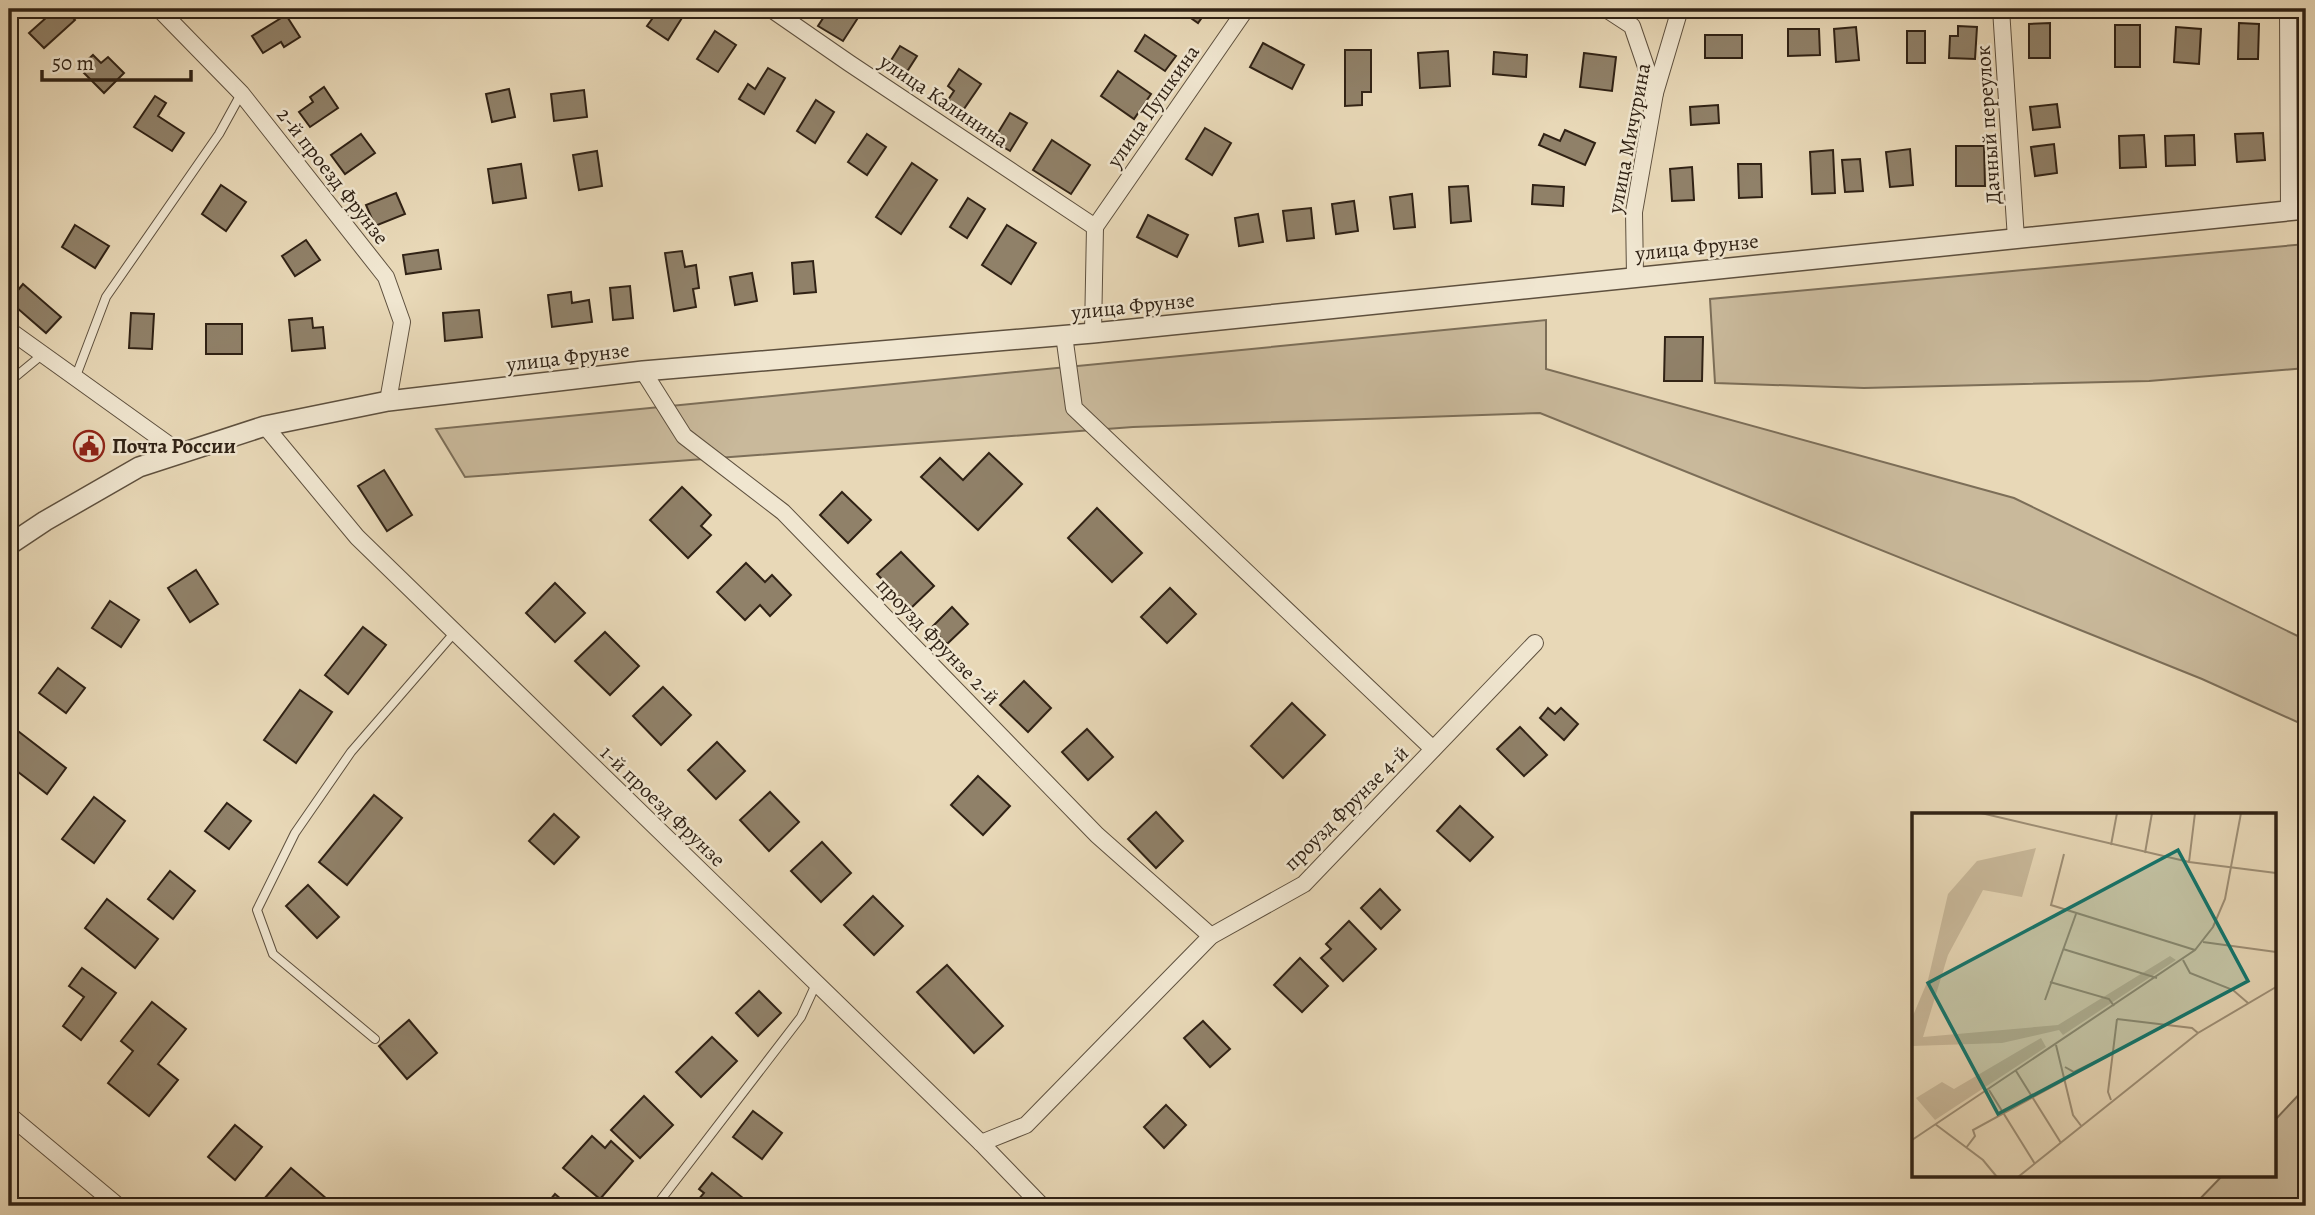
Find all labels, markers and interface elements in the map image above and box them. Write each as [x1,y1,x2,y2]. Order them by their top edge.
scale bar [42,38,191,82]
street label: улица Пушкина [1100,39,1206,174]
street label: Дачный переулок [1968,44,2008,206]
street label: улица Калинина [873,47,1014,155]
text: 50 m [52,49,94,77]
street label: улица Мичурина [1601,60,1657,216]
street label: 2-й проезд Фрунзе [271,102,395,250]
street label: улица Фрунзе [1633,227,1760,267]
street label: улица Фрунзе [1069,286,1196,326]
street label: улица Фрунзе [504,336,631,379]
public building icon: Почта России [72,429,106,463]
place label: Почта России [112,432,236,460]
street label: проузд Фрунзе 2-й [870,571,1006,711]
street label: 1-й проезд Фрунзе [594,739,732,873]
street label: проузд Фрунзе 4-й [1277,739,1415,877]
inset map [1912,813,2276,1176]

